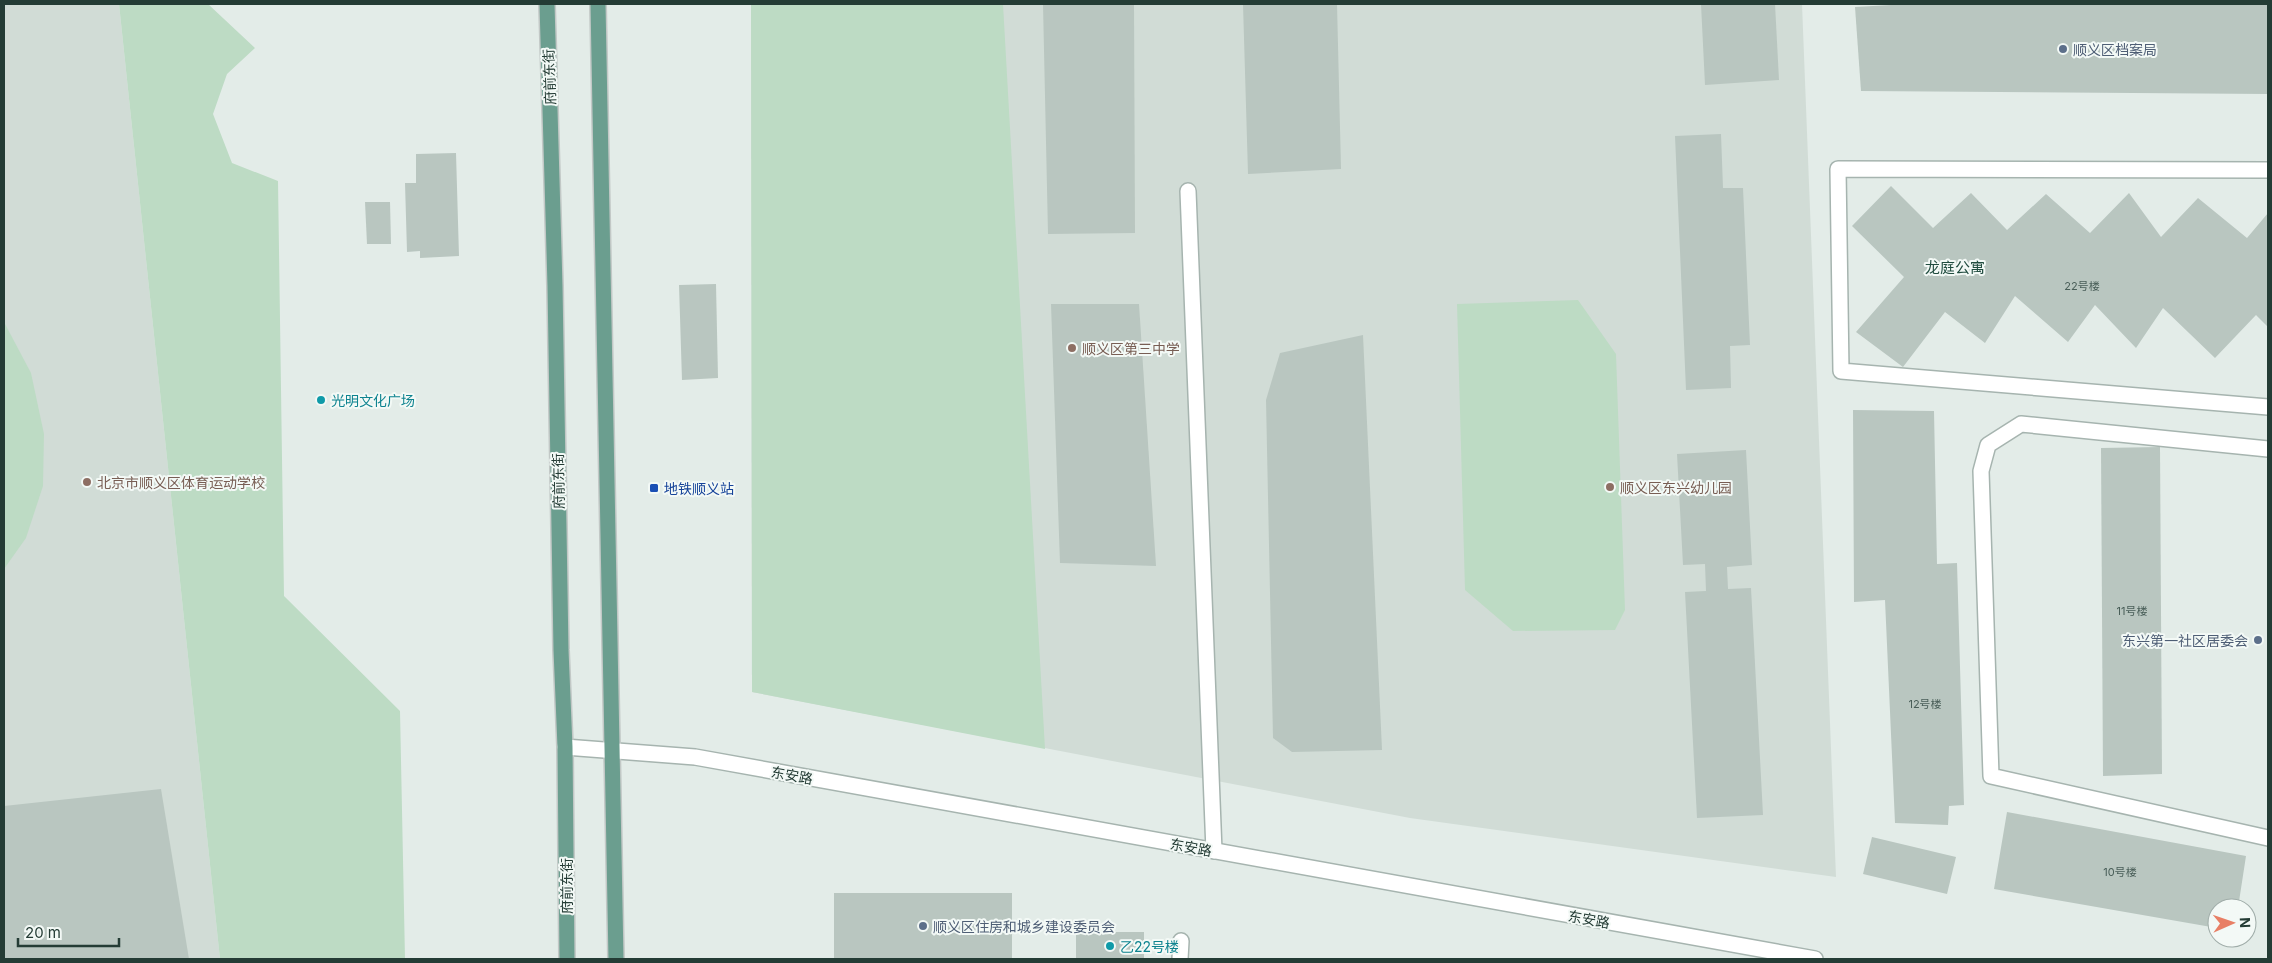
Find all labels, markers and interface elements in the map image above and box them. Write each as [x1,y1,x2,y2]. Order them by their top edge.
place label: 顺义区档案局 [2073,41,2157,58]
marker: 顺义区档案局 [2057,43,2069,55]
street label: 府前东街 [540,49,558,105]
district label: 龙庭公寓 [1925,258,1985,277]
house number: 22号楼 [2064,279,2100,293]
place label: 顺义区第三中学 [1082,340,1180,357]
marker: 顺义区第三中学 [1066,342,1078,354]
place label: 光明文化广场 [331,392,415,409]
marker: 光明文化广场 [315,394,327,406]
street label: 府前东街 [549,453,567,509]
place label: 北京市顺义区体育运动学校 [97,474,265,491]
marker: 北京市顺义区体育运动学校 [81,476,93,488]
place label: 顺义区东兴幼儿园 [1620,479,1732,496]
place label: 地铁顺义站 [664,480,734,497]
marker: 顺义区东兴幼儿园 [1604,481,1616,493]
marker: 地铁顺义站 [648,482,660,494]
house number: 11号楼 [2117,604,2147,618]
place label: 东兴第一社区居委会 [2122,632,2248,649]
marker: 东兴第一社区居委会 [2252,634,2264,646]
house number: 12号楼 [1908,697,1942,711]
street label: 东安路 [770,763,814,787]
street label: 东安路 [1169,835,1213,859]
street label: 府前东街 [558,858,575,914]
house number: 10号楼 [2103,865,2137,879]
north arrow [2207,898,2257,948]
street label: 东安路 [1567,907,1611,931]
scale bar [18,916,119,948]
text: N [2237,917,2254,928]
place label: 顺义区住房和城乡建设委员会 [933,918,1115,935]
marker: 顺义区住房和城乡建设委员会 [917,920,929,932]
text: 20 m [25,923,61,942]
place label: 乙22号楼 [1120,938,1179,955]
marker: 乙22号楼 [1104,940,1116,952]

